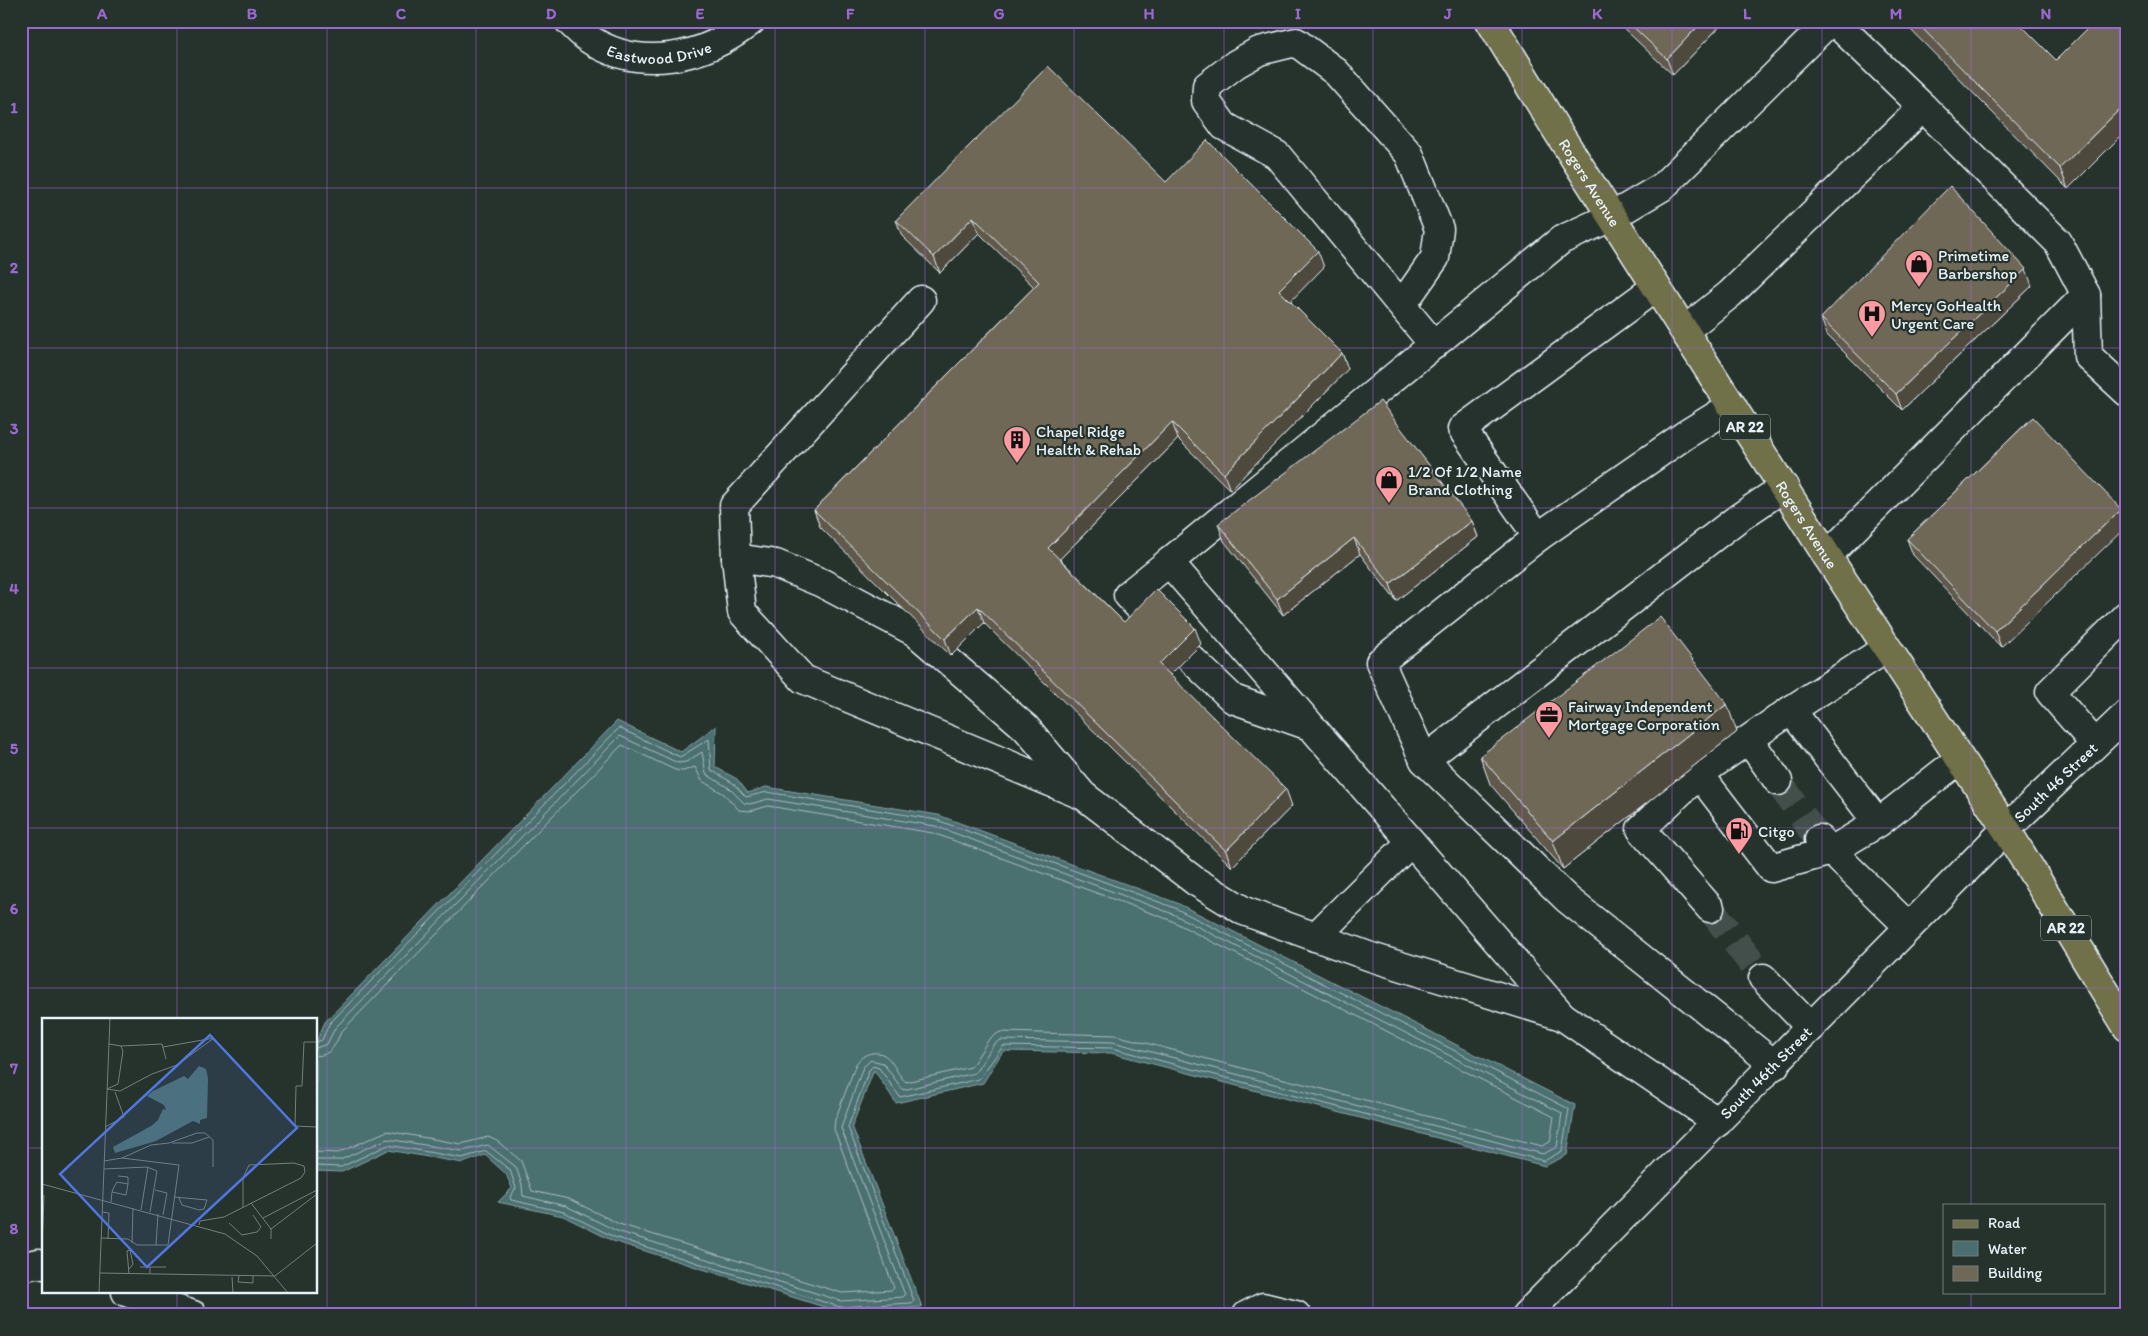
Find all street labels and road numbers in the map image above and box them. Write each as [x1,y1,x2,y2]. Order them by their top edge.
street label: Eastwood Drive [604,37,714,68]
street label: Rogers Avenue [1555,135,1625,230]
road number: AR 22 [1720,414,1770,440]
street label: Rogers Avenue [1772,477,1842,572]
street label: South 46 Street [2010,738,2101,826]
road number: AR 22 [2041,916,2091,940]
street label: South 46th Street [1716,1022,1816,1123]

